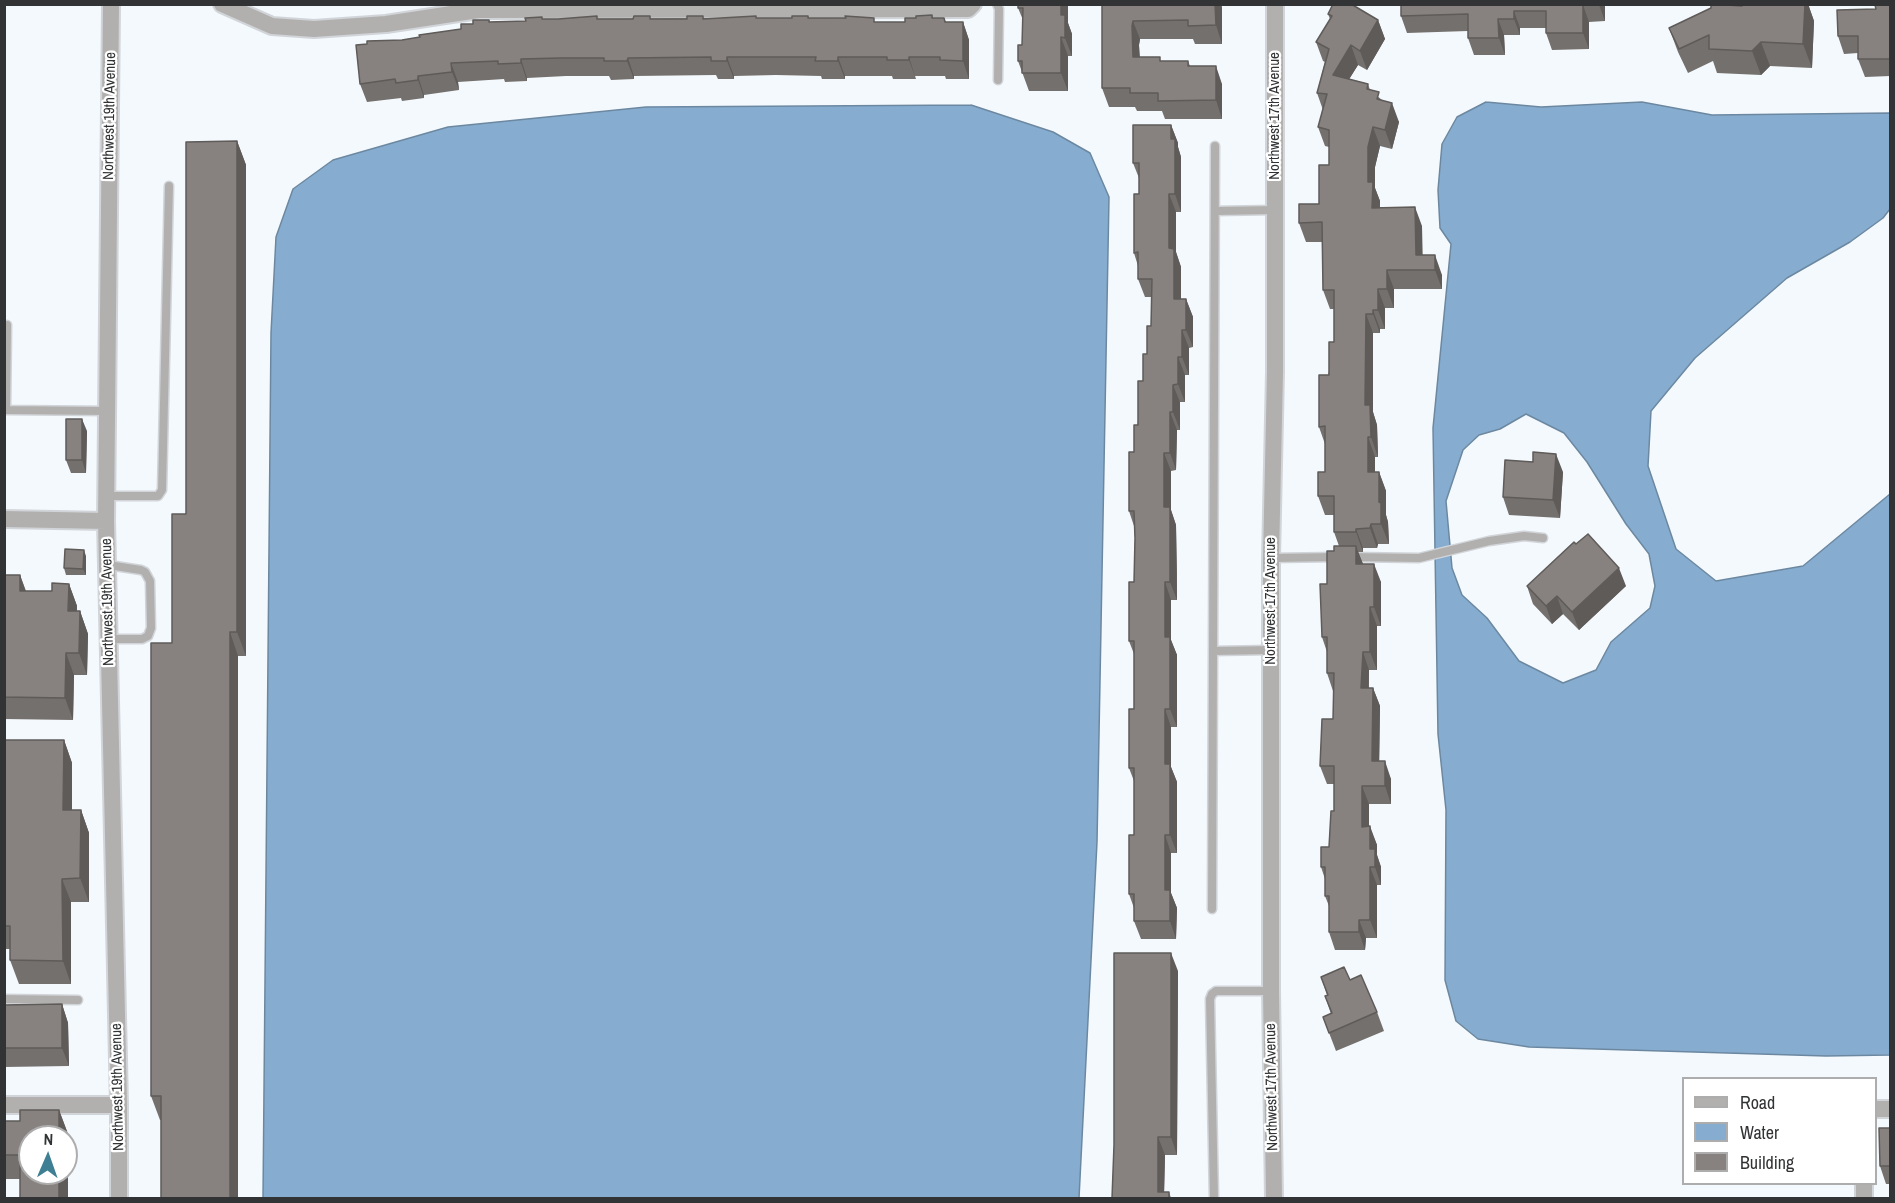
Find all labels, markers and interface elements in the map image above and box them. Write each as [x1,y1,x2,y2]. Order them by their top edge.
street label: Northwest 19th Avenue [100,52,120,180]
street label: Northwest 17th Avenue [1266,52,1284,180]
street label: Northwest 17th Avenue [1262,537,1280,665]
street label: Northwest 19th Avenue [98,538,118,666]
street label: Northwest 19th Avenue [108,1023,128,1151]
street label: Northwest 17th Avenue [1262,1023,1282,1151]
legend [1682,1077,1877,1185]
text: Road [1740,1090,1775,1115]
text: Water [1740,1120,1779,1145]
north arrow [18,1125,78,1185]
text: N [43,1128,54,1150]
text: Building [1740,1150,1794,1175]

